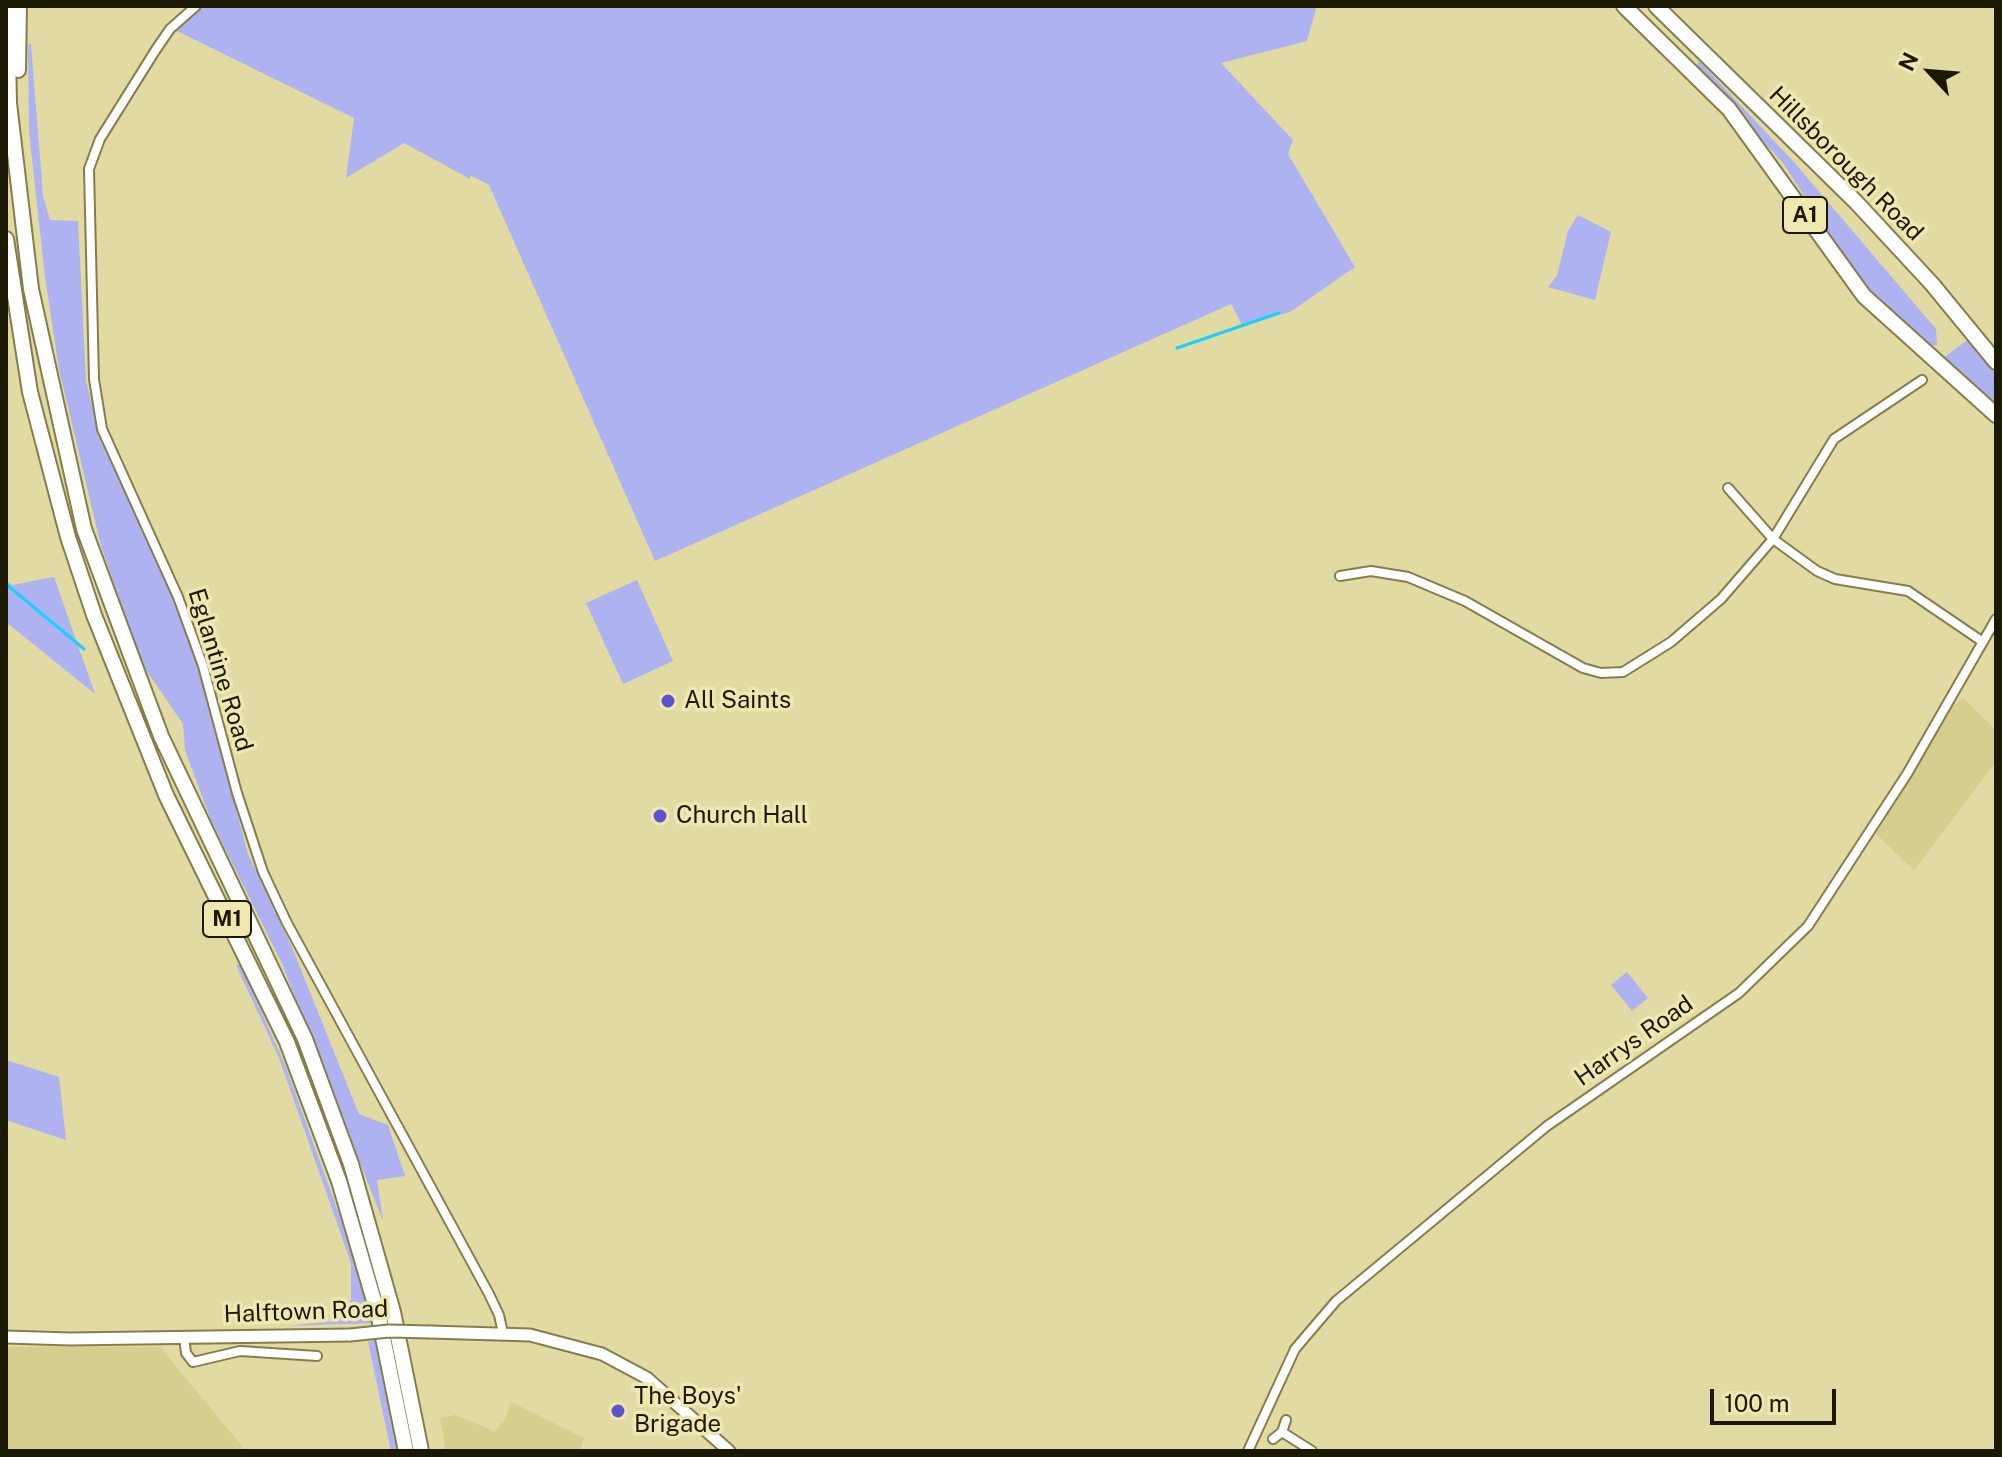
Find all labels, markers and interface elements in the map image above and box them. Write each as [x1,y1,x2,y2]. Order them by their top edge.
north arrow [1890,32,1970,112]
text: N [1893,48,1924,75]
street label: Hillsborough Road [1763,81,1929,247]
road number: A1 [1783,197,1827,233]
street label: Eglantine Road [182,585,258,755]
place label: All Saints [684,687,791,715]
marker: All Saints [659,692,677,710]
place label: Church Hall [676,802,808,830]
marker: Church Hall [651,807,669,825]
road number: M1 [203,901,251,937]
street label: Harrys Road [1569,990,1699,1092]
street label: Halftown Road [223,1295,389,1329]
scale bar [1714,1373,1840,1423]
place label: The Boys' Brigade [634,1383,742,1439]
text: 100 m [1724,1389,1790,1417]
marker: The Boys' Brigade [609,1402,627,1420]

